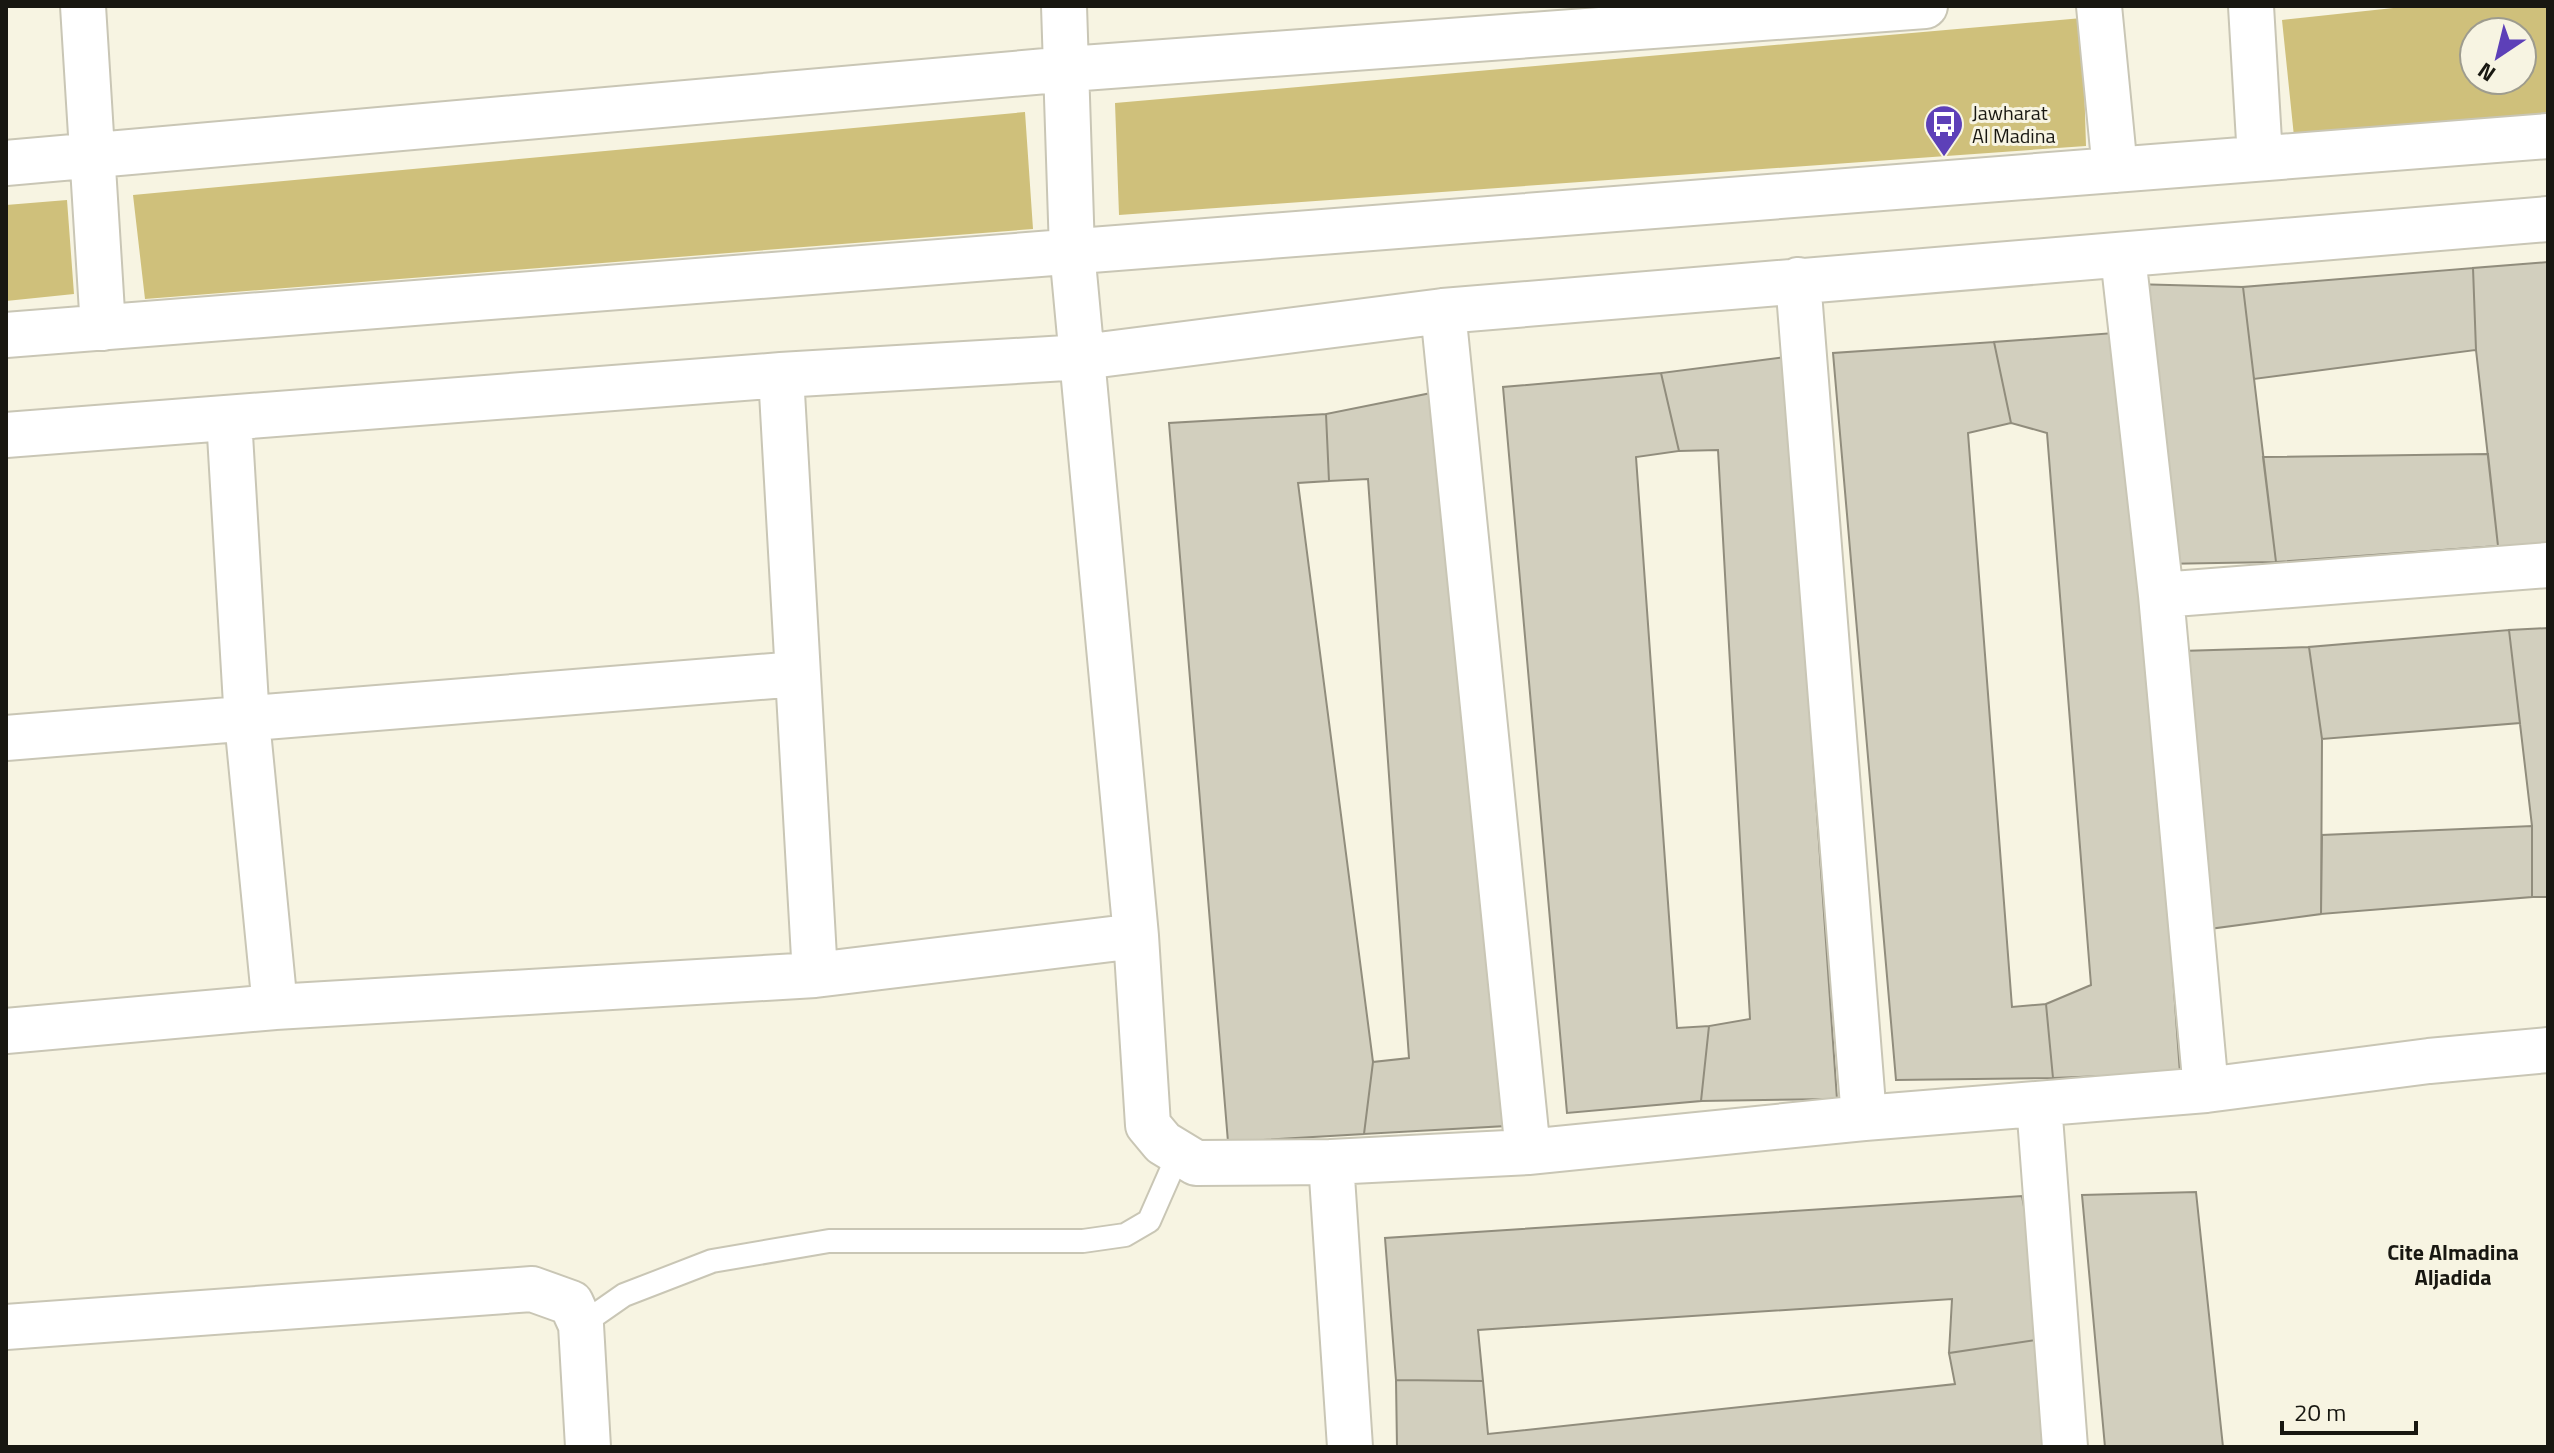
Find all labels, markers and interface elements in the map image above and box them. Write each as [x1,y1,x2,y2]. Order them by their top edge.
north arrow [2458,16,2538,96]
text: N [2471,54,2503,91]
place label: Jawharat Al Madina [1972,97,2055,151]
bus stop icon: Jawharat Al Madina [1923,103,1965,158]
district label: Cite Almadina Aljadida [2387,1235,2519,1294]
scale bar [2282,1385,2416,1435]
text: 20 m [2294,1394,2346,1430]

